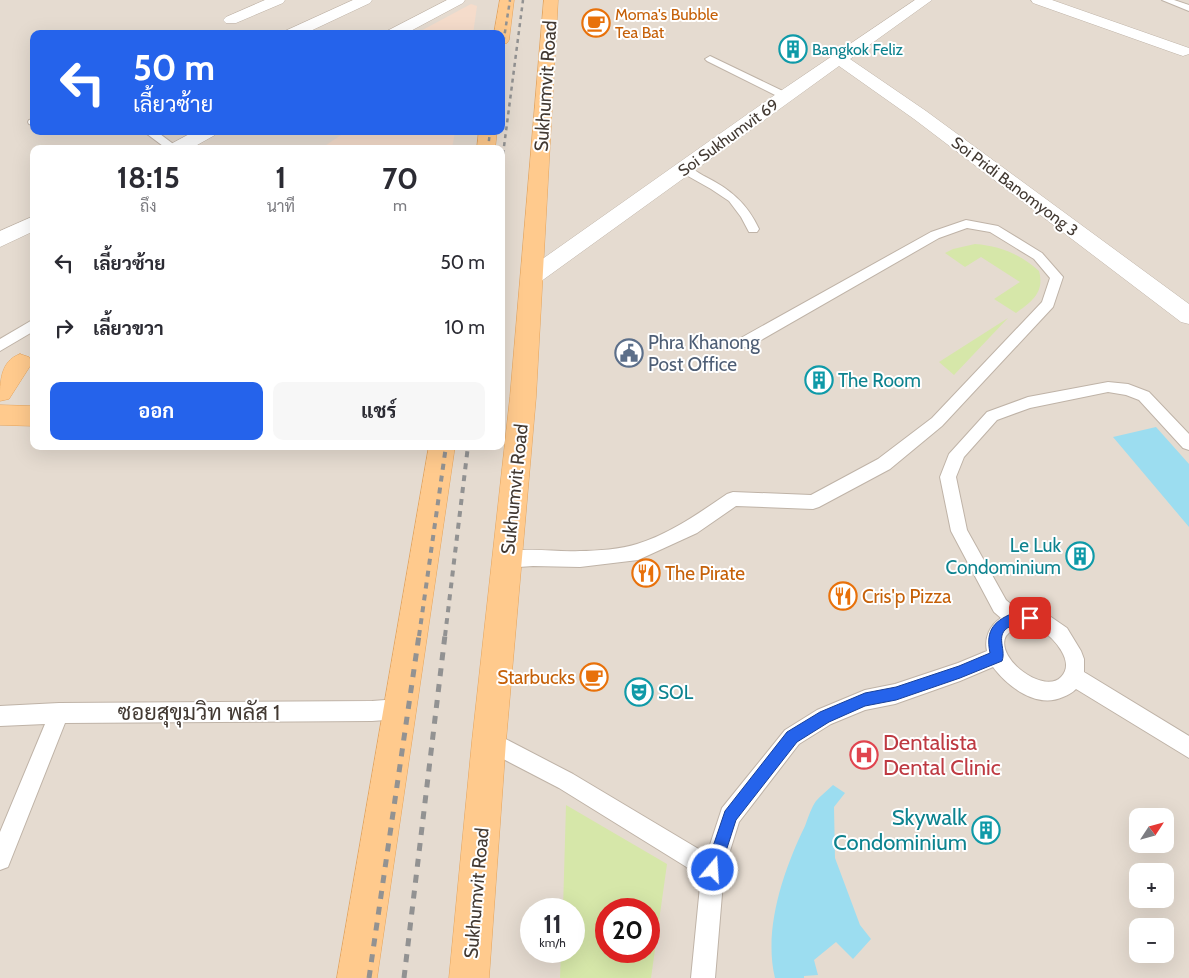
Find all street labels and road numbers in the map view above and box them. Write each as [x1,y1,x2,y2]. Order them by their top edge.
street label: Sukhumvit Road [529,20,562,152]
street label: Soi Sukhumvit 69 [674,95,782,180]
street label: Soi Pridi Banomyong 3 [948,133,1082,240]
street label: Sukhumvit Road [496,423,533,556]
street label: ซอยสุขุมวิท พลัส 1 [118,699,280,728]
street label: Sukhumvit Road [459,827,494,959]

